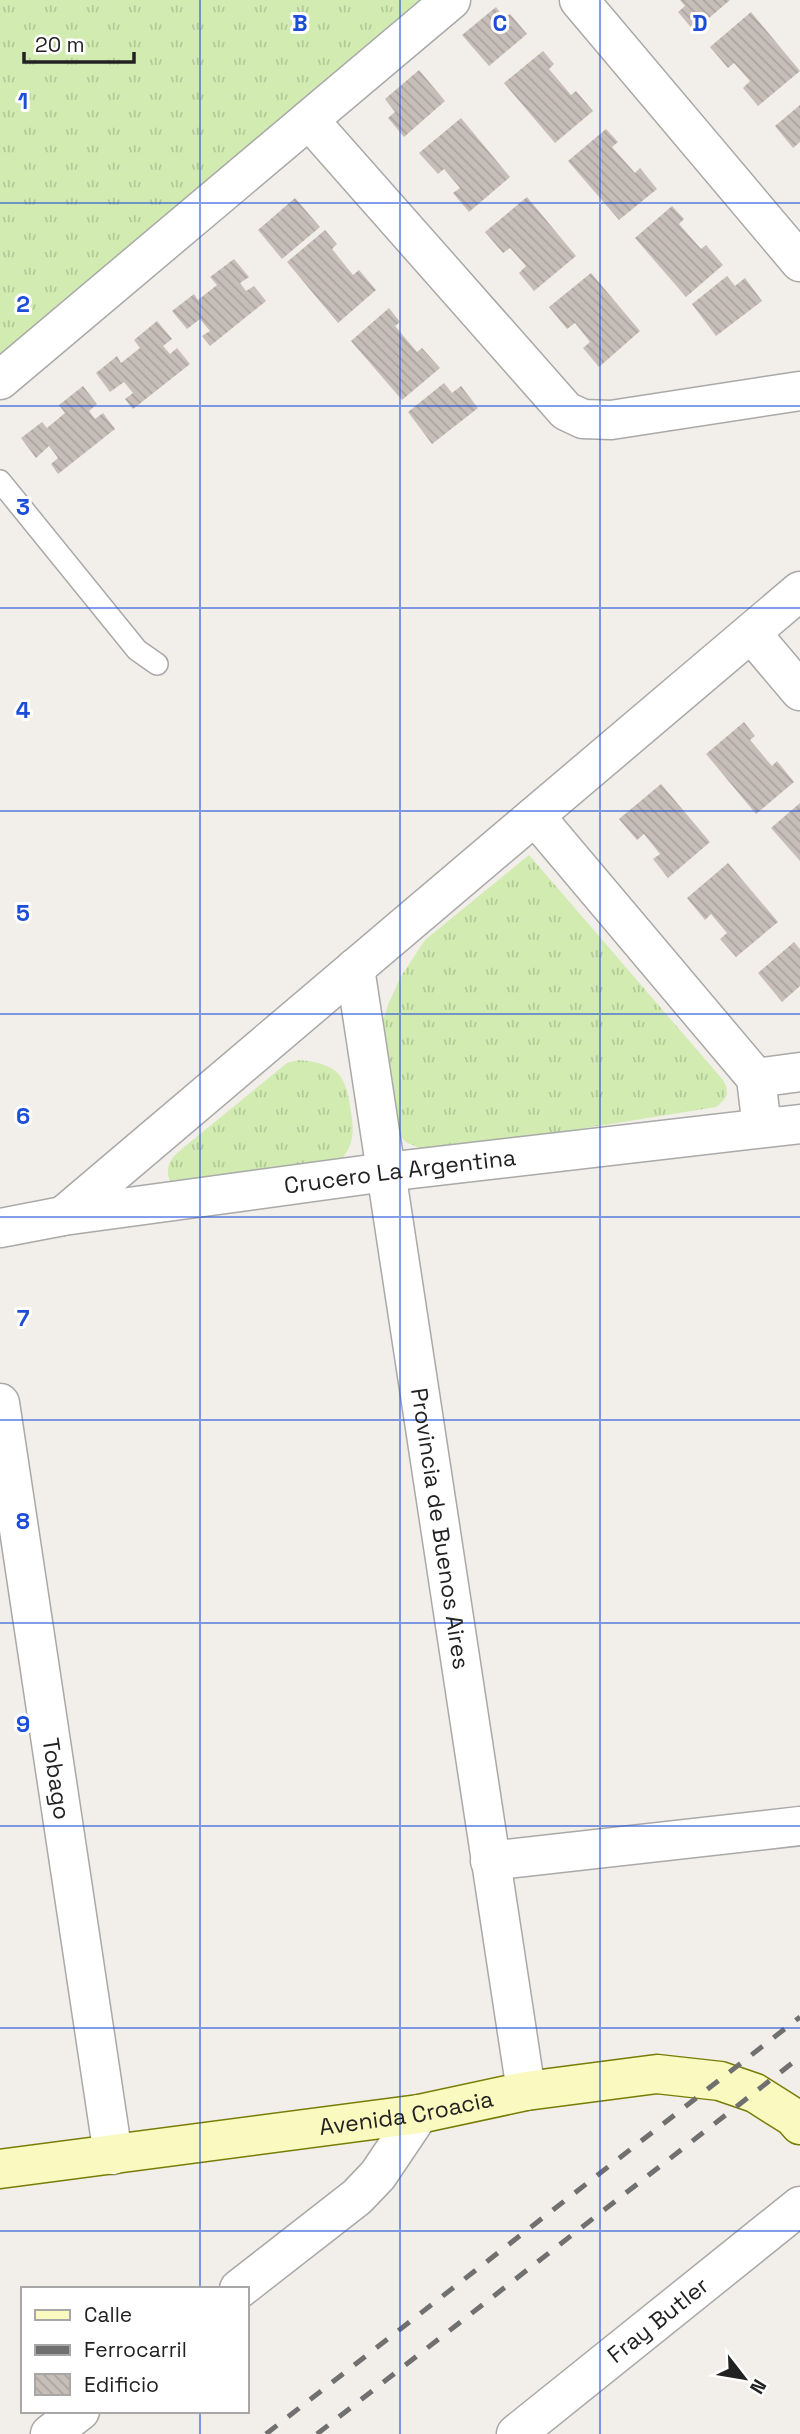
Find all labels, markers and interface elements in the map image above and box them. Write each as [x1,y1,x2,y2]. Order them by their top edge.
text: B [292,8,308,38]
text: C [493,8,507,38]
text: D [692,8,708,38]
scale bar [24,21,135,65]
text: 20 m [35,31,85,58]
text: 1 [18,86,28,116]
text: 2 [16,289,30,319]
text: 3 [16,492,30,522]
text: 4 [16,695,31,725]
text: 5 [16,898,30,928]
text: 6 [16,1101,30,1131]
street label: Crucero La Argentina [282,1142,517,1201]
text: 7 [17,1303,30,1333]
street label: Provincia de Buenos Aires [404,1386,477,1671]
text: 8 [16,1506,30,1536]
text: 9 [16,1709,30,1739]
street label: Tobago [36,1736,77,1822]
street label: Avenida Croacia [317,2083,496,2142]
street label: Fray Butler [601,2270,715,2370]
legend [21,2287,248,2413]
text: Calle [84,2301,132,2328]
text: Ferrocarril [84,2336,187,2363]
north arrow [709,2343,779,2413]
text: Edificio [84,2371,159,2398]
text: N [744,2375,772,2398]

